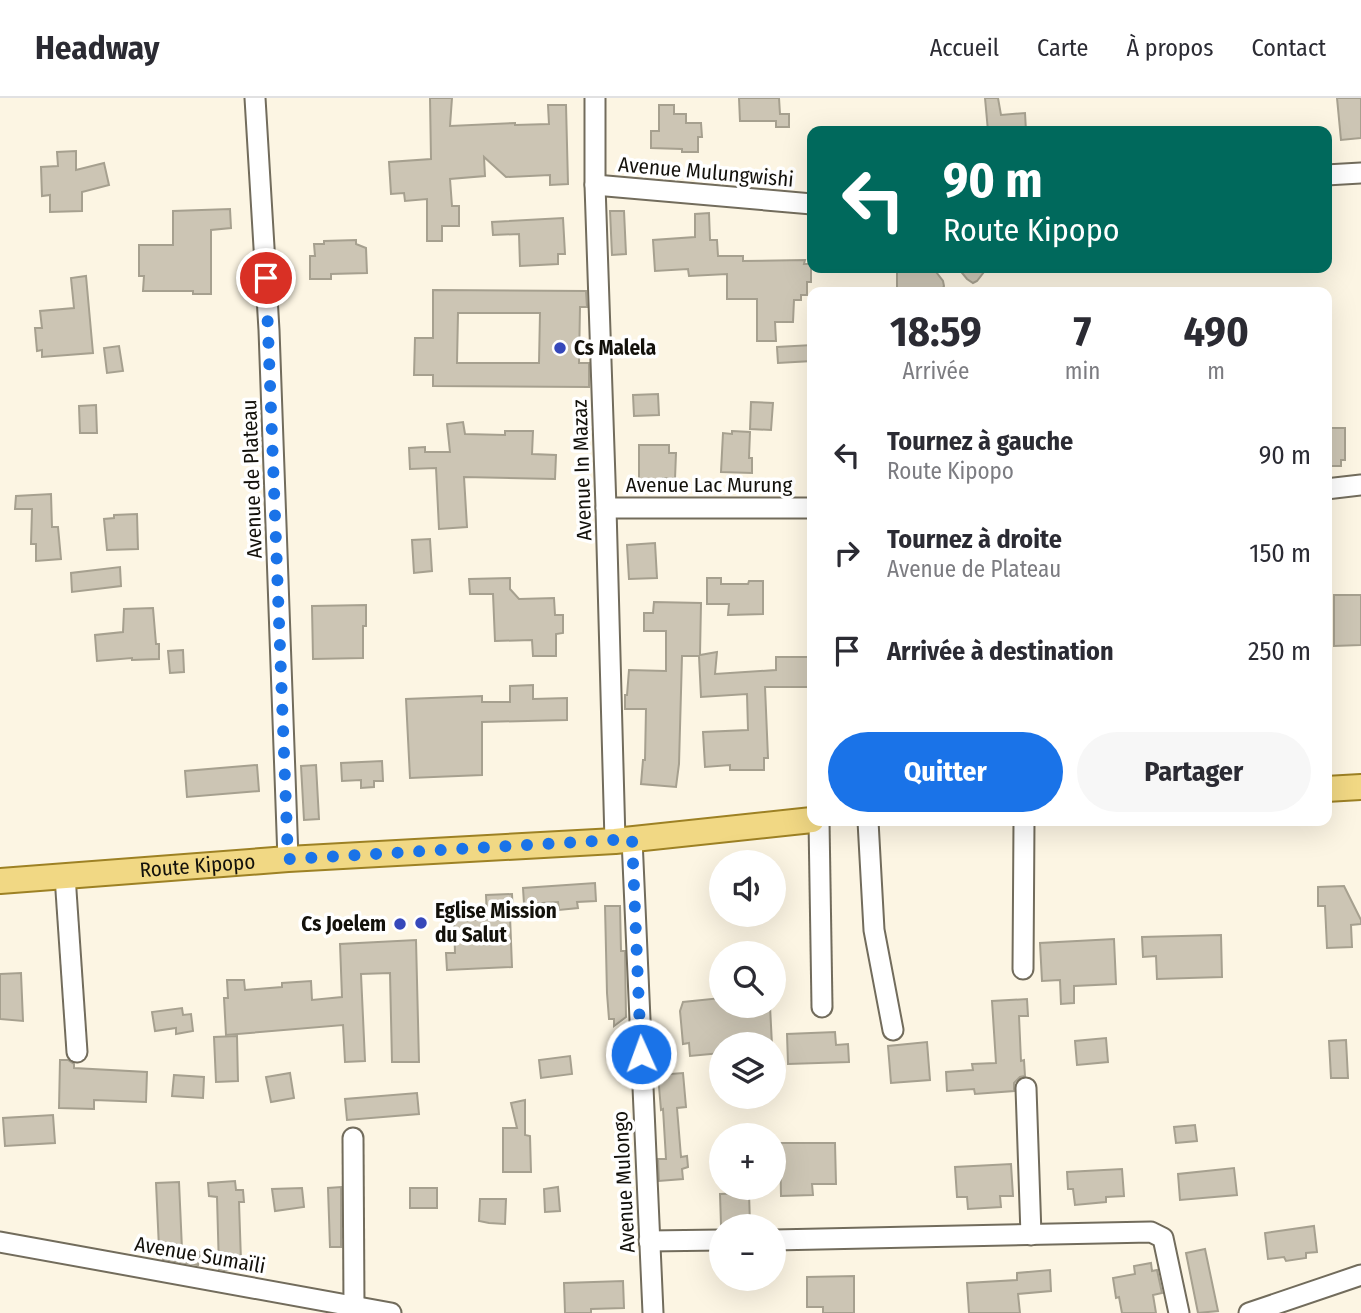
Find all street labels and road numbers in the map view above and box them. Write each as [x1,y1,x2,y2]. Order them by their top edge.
street label: Avenue Mulungwishi [617,151,795,193]
street label: Avenue de Plateau [236,399,268,559]
street label: Avenue In Mazaz [567,399,597,541]
street label: Avenue Lac Murung [626,472,792,498]
street label: Route Kipopo [139,849,256,883]
street label: Avenue Mulongo [607,1110,641,1254]
street label: Avenue Sumaïli [133,1231,267,1279]

